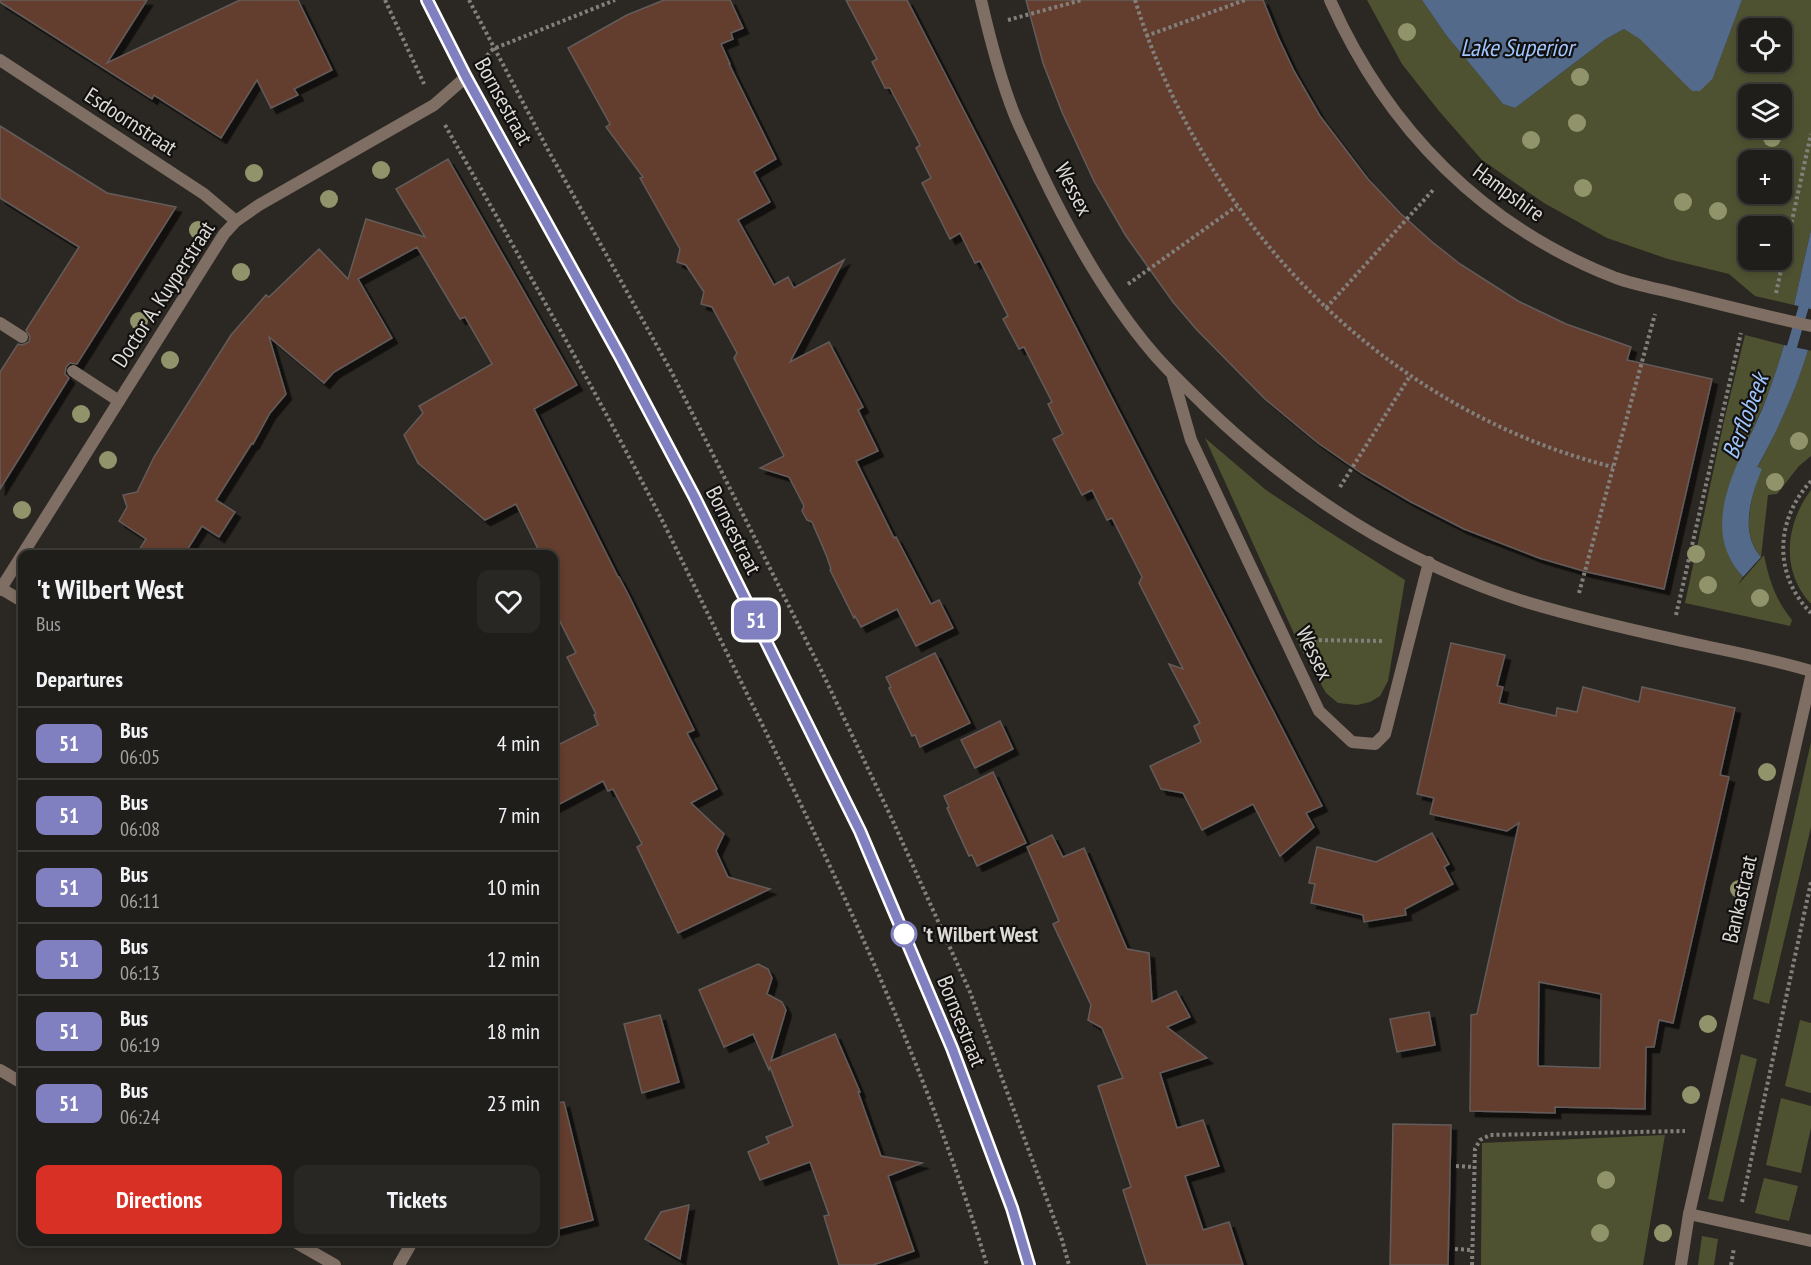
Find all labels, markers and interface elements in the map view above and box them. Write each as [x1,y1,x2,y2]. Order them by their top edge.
map controls [1738,18,1792,270]
button: locate [1738,18,1792,72]
water label: Lake Superior [1460,32,1577,63]
street label: Bornsestraat [469,53,539,149]
street label: Esdoornstraat [80,81,182,161]
button: layers [1738,84,1792,138]
button: + [1738,150,1792,204]
street label: Hampshire [1468,157,1550,227]
street label: Wessex [1049,158,1099,220]
street label: Doctor A. Kuyperstraat [105,216,221,372]
button: − [1738,216,1792,270]
water label: Berflobeek [1715,366,1776,463]
street label: Bornsestraat [700,481,768,579]
text: 't Wilbert West [36,570,184,607]
button: heart [477,570,540,633]
line badge: 51 [729,600,783,640]
text: 51 [746,607,766,634]
text: Bus [36,611,61,637]
street label: Wessex [1290,622,1340,684]
text: Departures [36,665,123,693]
text: Bus [120,716,148,744]
text: 4 min [497,729,540,757]
text: 51 [59,730,79,757]
text: 06:05 [120,744,160,770]
text: Bus [120,788,148,816]
text: 7 min [498,801,540,829]
text: 51 [59,802,79,829]
text: 06:08 [120,816,160,842]
street label: Bankastraat [1715,852,1763,946]
text: Bus [120,860,148,888]
text: 10 min [487,873,540,901]
text: 51 [59,874,79,901]
text: 06:11 [120,888,160,914]
place label: 't Wilbert West [922,920,1039,948]
marker: 't Wilbert West [891,921,917,947]
text: Bus [120,932,148,960]
text: 12 min [487,945,540,973]
text: 51 [59,946,79,973]
text: 06:13 [120,960,160,986]
street label: Bornsestraat [931,972,993,1070]
text: Bus [120,1004,148,1032]
text: 18 min [487,1017,540,1045]
text: 51 [59,1018,79,1045]
text: 06:19 [120,1032,160,1058]
text: Bus [120,1076,148,1104]
text: 23 min [487,1089,540,1117]
text: 51 [59,1090,79,1117]
text: 06:24 [120,1104,160,1130]
button: Directions [36,1165,282,1234]
button: Tickets [294,1165,540,1234]

